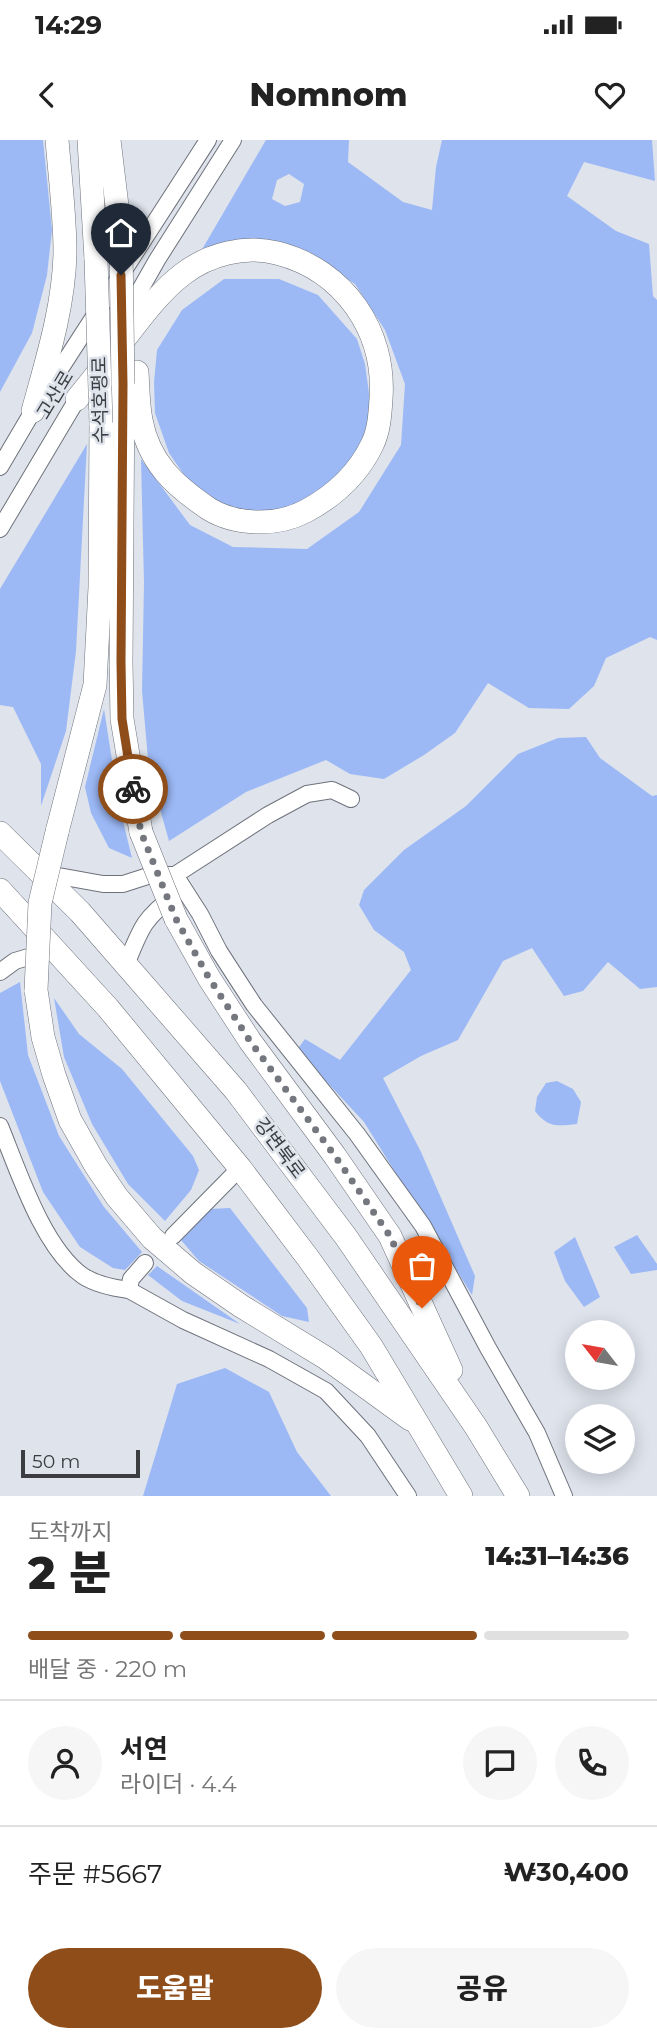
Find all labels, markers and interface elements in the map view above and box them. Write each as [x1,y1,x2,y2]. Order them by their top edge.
text: 14:29 [35,9,102,41]
text: Nomnom [250,75,407,114]
icon: back [28,76,66,114]
icon: heart [591,76,629,114]
pin [91,203,151,275]
icon: home [102,214,140,252]
street label: 수석호평로 [88,356,112,444]
street label: 고산로 [32,367,78,423]
courier [98,754,168,824]
icon: bike [114,770,152,808]
street label: 강변북로 [250,1113,310,1183]
pin [392,1236,452,1308]
icon: bag [403,1247,441,1285]
north arrow [565,1320,635,1390]
map controls [565,1320,635,1474]
button: layers [565,1404,635,1474]
scale bar [21,1447,140,1479]
text: 50 m [32,1450,80,1473]
text: 도착까지 [28,1518,113,1546]
text: 14:31–14:36 [485,1540,629,1572]
text: 2 분 [28,1544,111,1601]
text: 배달 중 · 220 m [28,1655,187,1683]
button: person [28,1726,102,1800]
button: chat [463,1726,537,1800]
button: phone [555,1726,629,1800]
text: 서연 [120,1733,168,1765]
text: 라이더 · 4.4 [120,1770,237,1798]
text: ₩30,400 [504,1856,629,1888]
text: 주문 #5667 [28,1858,162,1890]
button: 도움말 [28,1948,322,2028]
button: 공유 [336,1948,629,2028]

